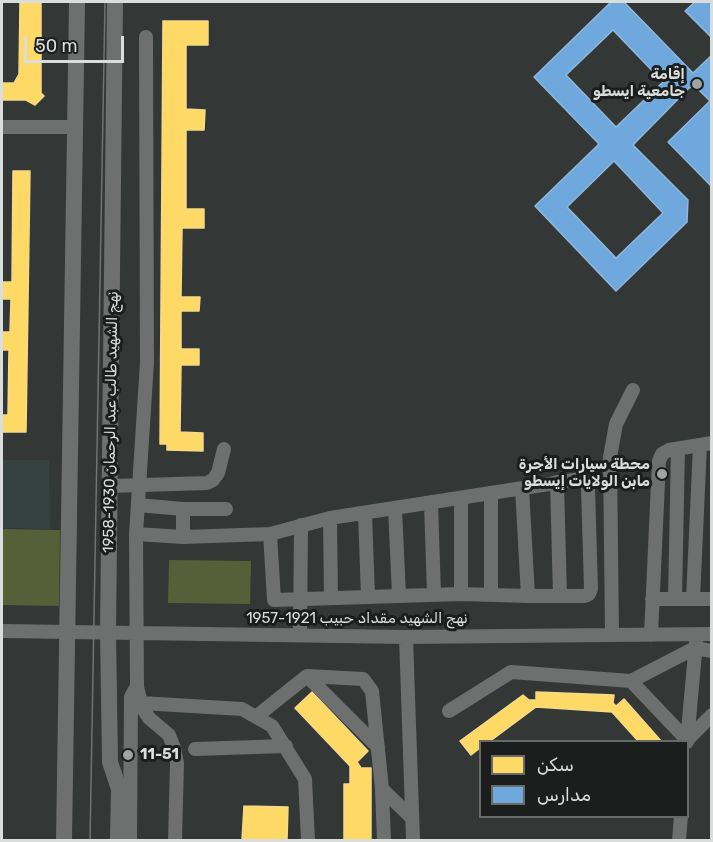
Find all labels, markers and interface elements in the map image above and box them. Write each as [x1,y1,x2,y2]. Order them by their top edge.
scale bar [27,24,128,62]
text: 50 m [35,35,78,57]
place label: إقامة جامعية ايسطو [593,66,685,101]
marker: إقامة جامعية ايسطو [690,77,704,91]
street label: نهج الشهيد طالب عبد الرحمان 1930-1958 [100,291,122,553]
place label: محطة سيارات الأجرة مابن الولايات إيسطو [519,456,650,491]
marker: محطة سيارات الأجرة مابن الولايات إيسطو [655,467,669,481]
street label: نهج الشهيد مقداد حبيب 1921-1957 [246,610,468,628]
legend [479,740,689,818]
place label: 11-51 [140,746,179,764]
marker: 11-51 [121,748,135,762]
text: سكن [537,754,574,776]
text: مدارس [537,784,591,806]

